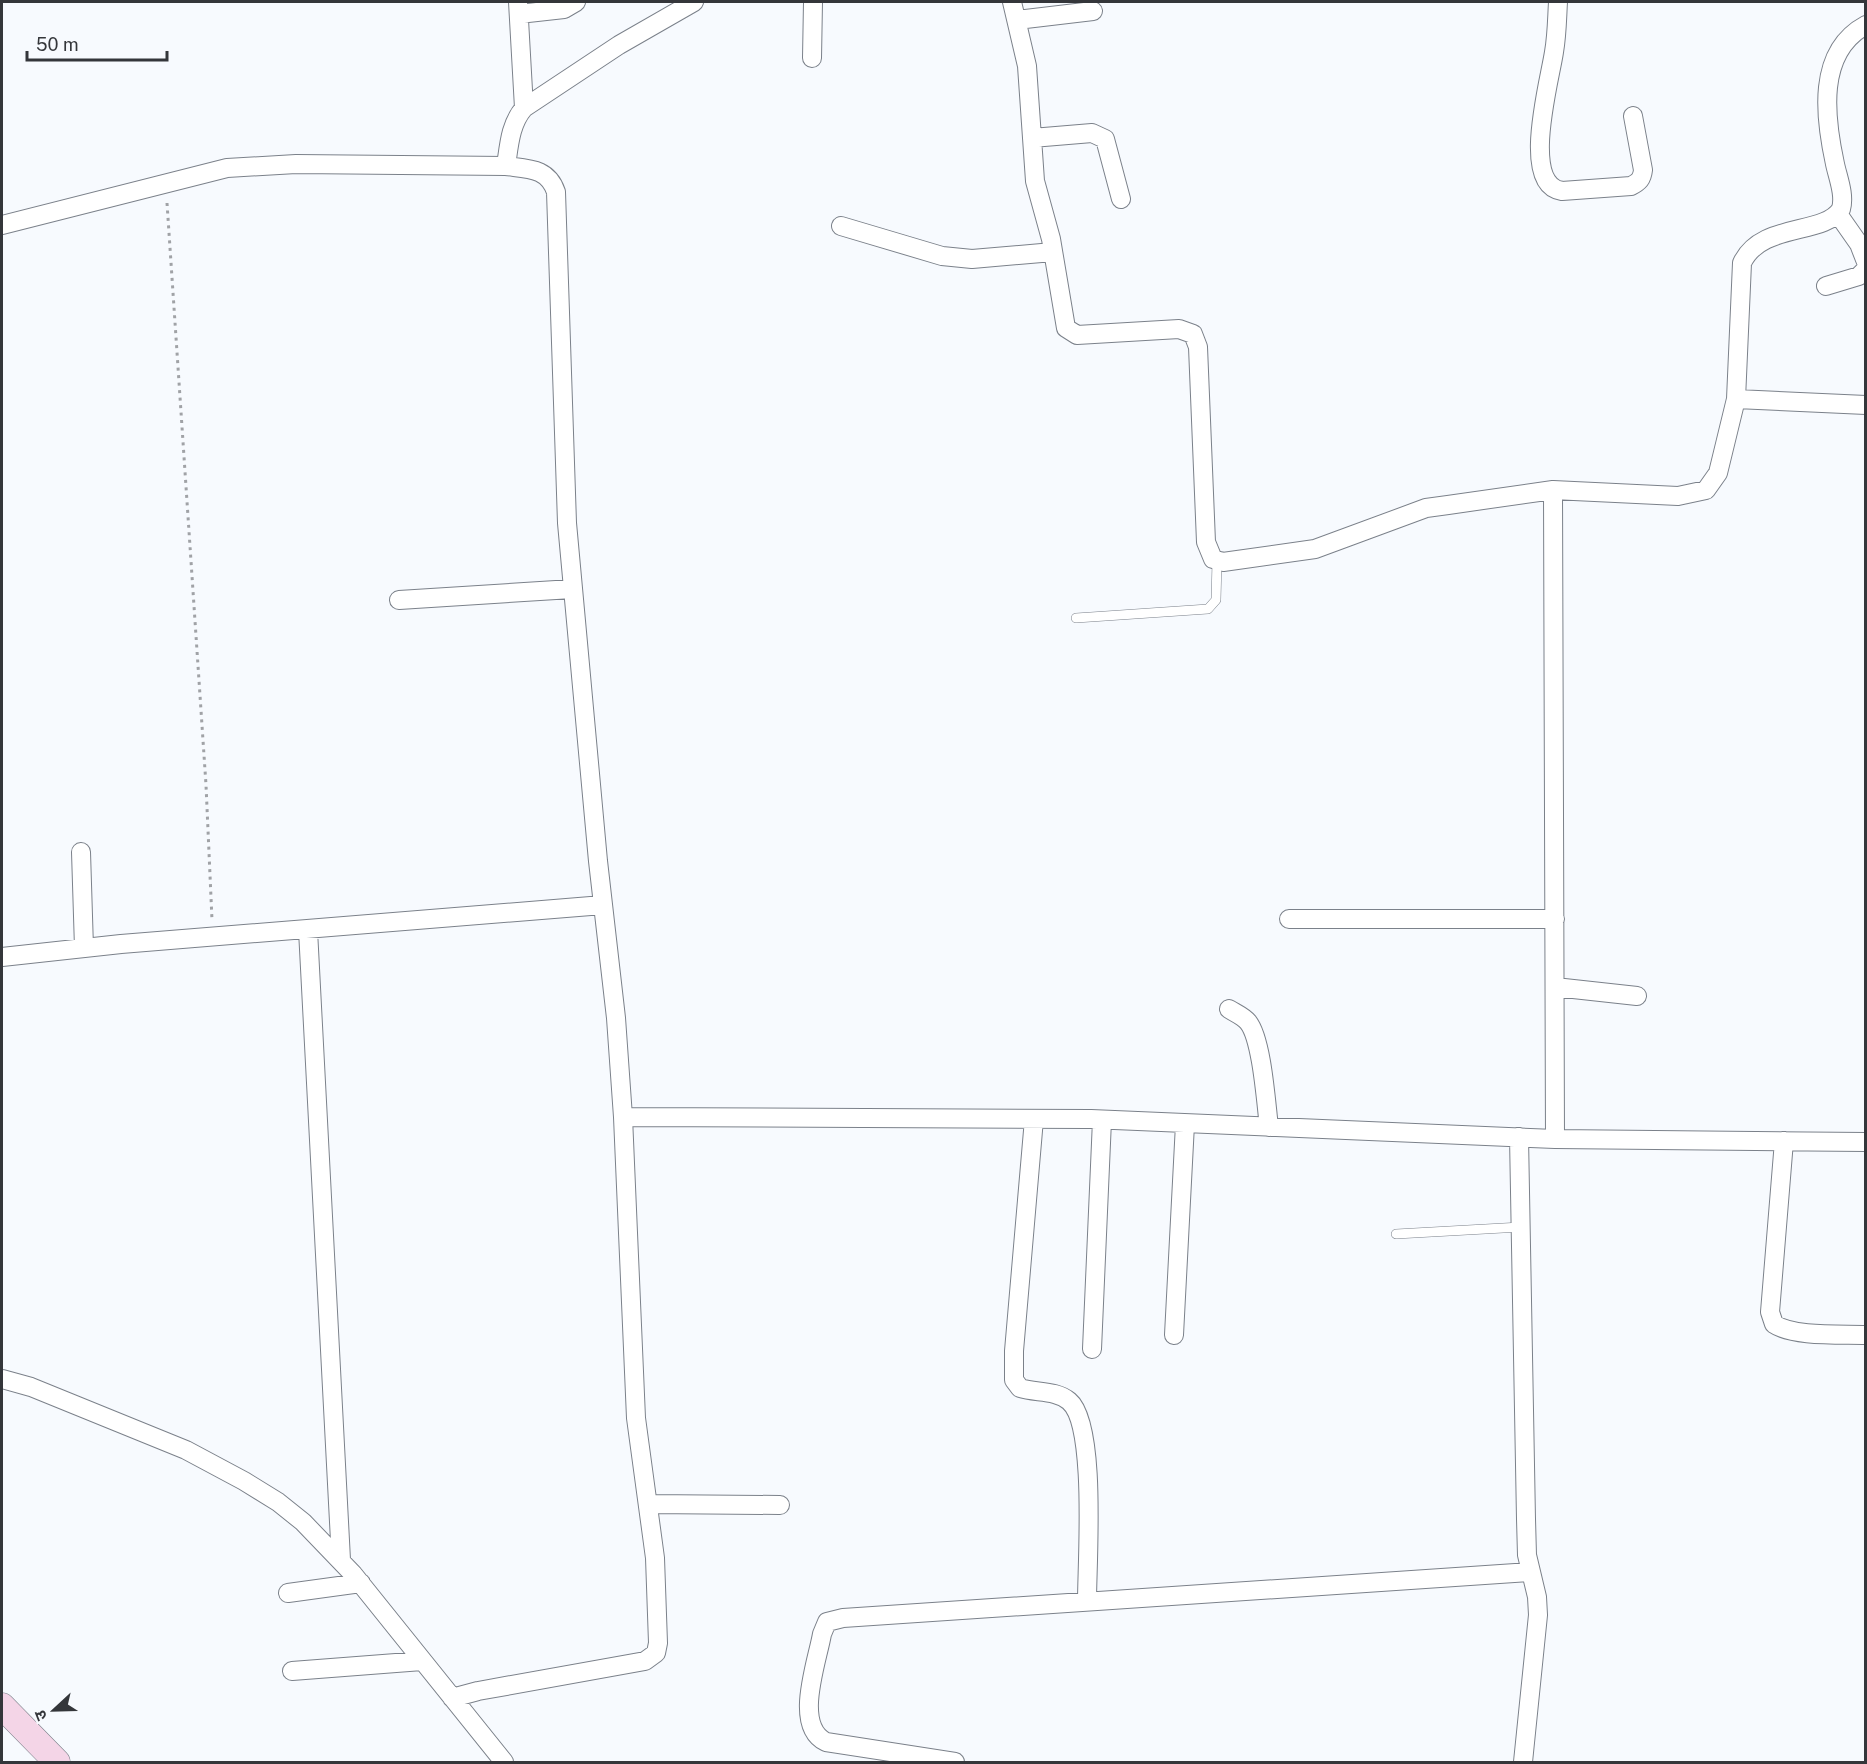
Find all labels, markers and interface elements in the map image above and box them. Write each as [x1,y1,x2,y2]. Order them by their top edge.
scale bar [27,24,166,62]
text: 50 m [36,34,79,55]
north arrow [24,1680,84,1740]
text: उ [30,1707,51,1723]

